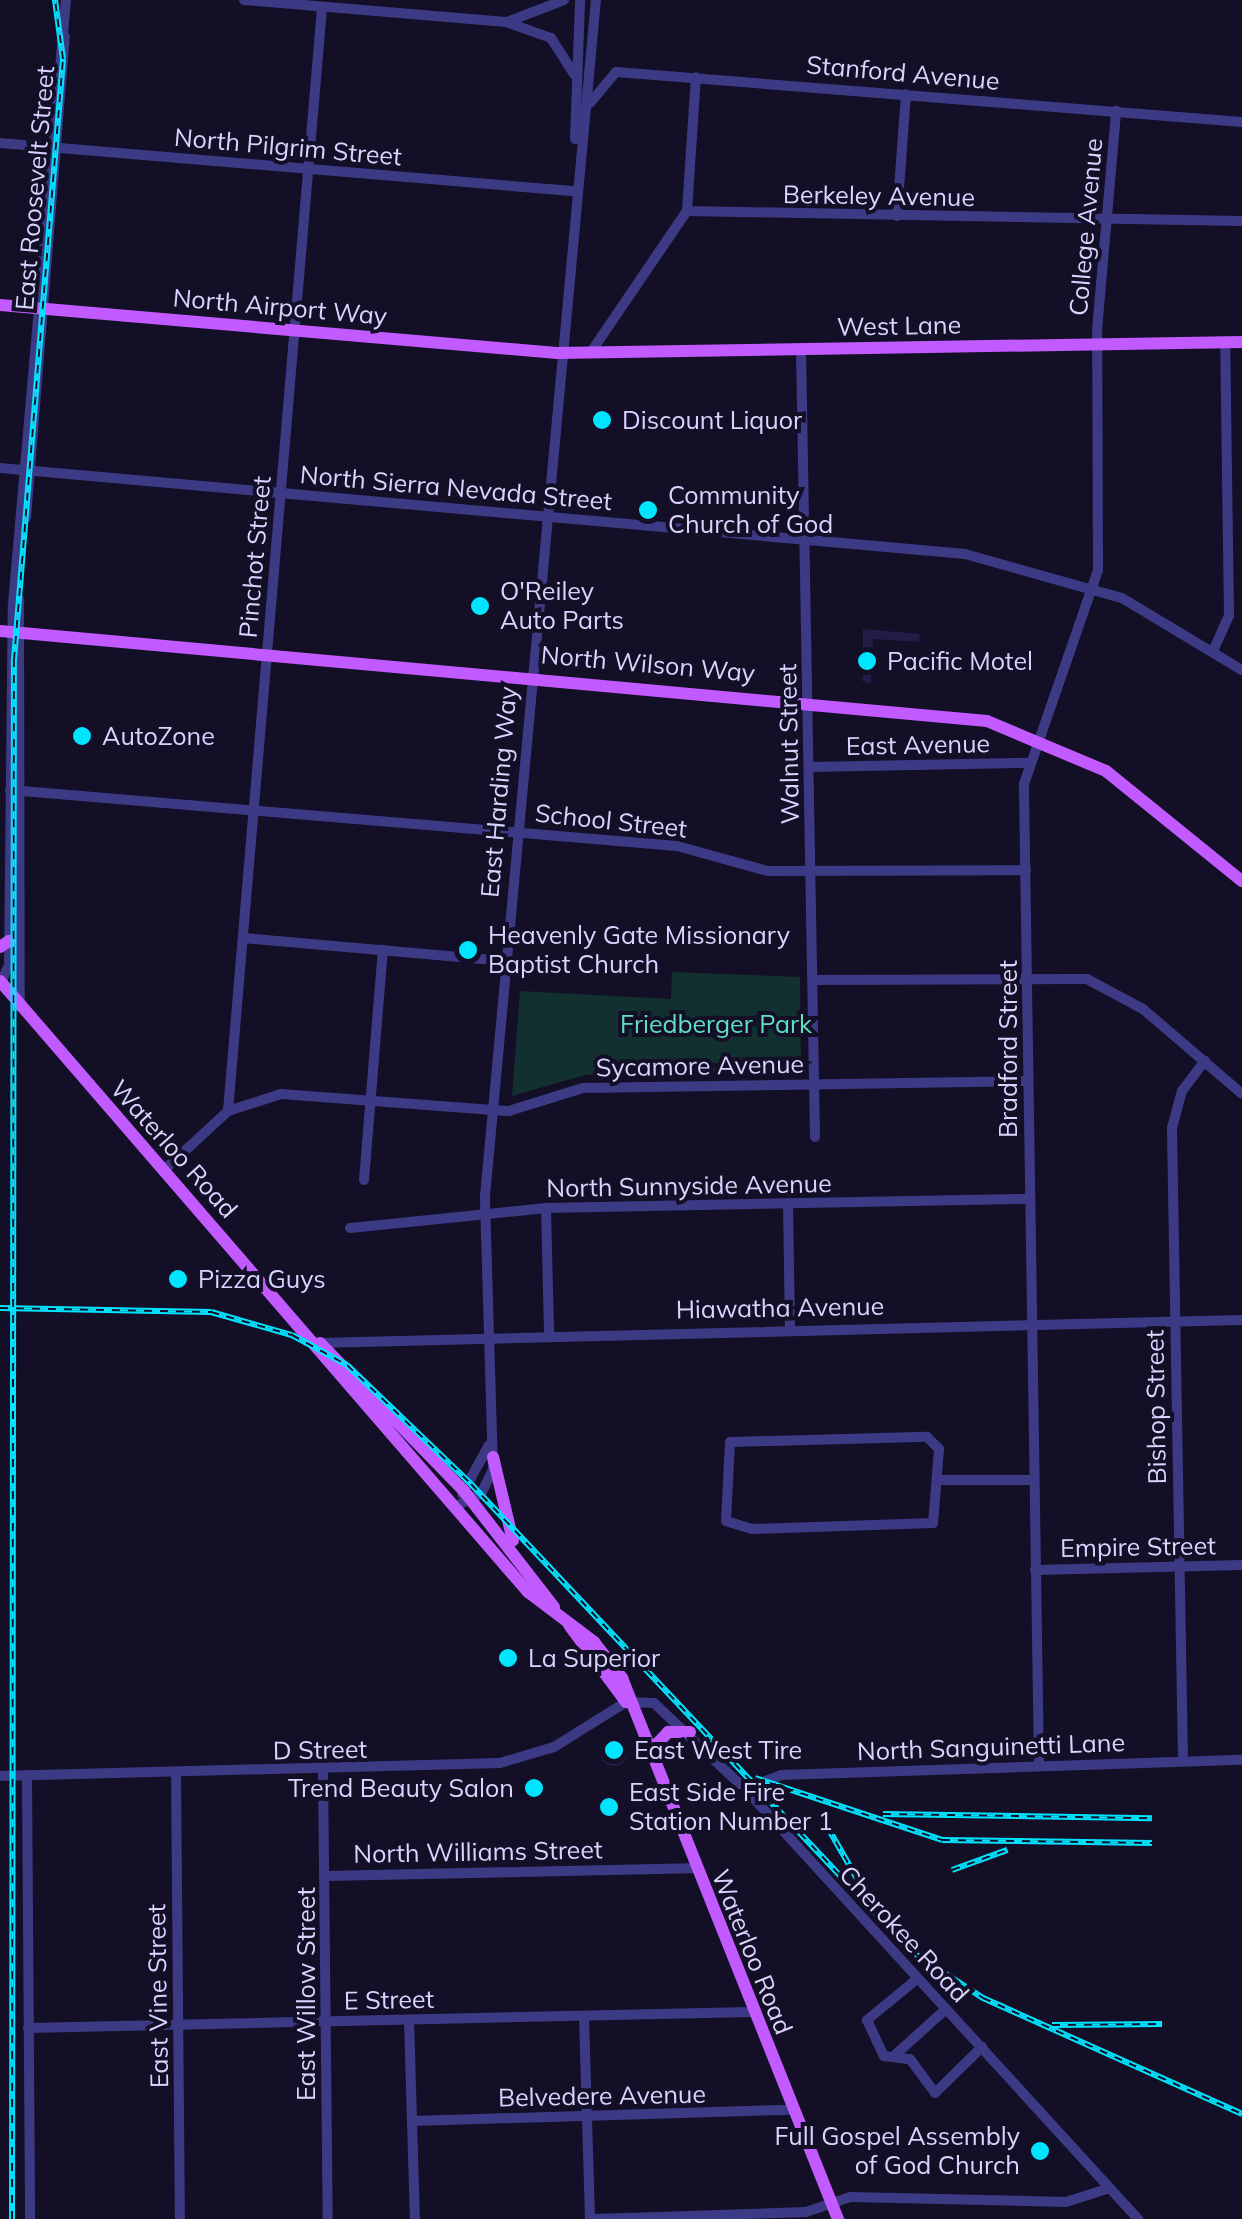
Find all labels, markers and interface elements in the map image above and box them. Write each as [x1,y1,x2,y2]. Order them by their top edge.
street label: Stanford Avenue [805,50,1001,96]
street label: East Roosevelt Street [9,64,61,312]
street label: North Pilgrim Street [173,122,403,172]
street label: College Avenue [1063,137,1109,317]
street label: Berkeley Avenue [783,179,975,213]
street label: North Airport Way [172,283,388,331]
street label: West Lane [837,310,961,342]
place label: Discount Liquor [622,405,802,435]
marker: Discount Liquor [591,409,613,431]
street label: North Sierra Nevada Street [299,459,613,517]
street label: Pinchot Street [233,475,277,639]
place label: Community Church of God [668,481,833,540]
marker: Community Church of God [637,499,659,521]
place label: O'Reiley Auto Parts [500,577,624,636]
marker: O'Reiley Auto Parts [469,595,491,617]
street label: North Wilson Way [540,640,756,688]
place label: Pacific Motel [887,646,1033,676]
marker: Pacific Motel [856,650,878,672]
street label: Walnut Street [773,663,805,825]
street label: East Harding Way [475,685,523,899]
place label: AutoZone [102,721,215,751]
marker: AutoZone [71,725,93,747]
street label: East Avenue [846,729,990,761]
street label: School Street [533,798,689,844]
place label: Heavenly Gate Missionary Baptist Church [488,921,790,980]
marker: Heavenly Gate Missionary Baptist Church [457,939,479,961]
street label: Bradford Street [993,960,1023,1138]
park label: Friedberger Park [620,1009,812,1039]
street label: Sycamore Avenue [596,1049,804,1083]
street label: Waterloo Road [104,1074,244,1224]
street label: North Sunnyside Avenue [546,1169,832,1203]
place label: Pizza Guys [198,1264,326,1294]
marker: Pizza Guys [167,1268,189,1290]
street label: Hiawatha Avenue [676,1291,884,1325]
street label: Bishop Street [1140,1329,1172,1485]
street label: Empire Street [1060,1531,1216,1563]
place label: La Superior [528,1643,660,1673]
marker: La Superior [497,1647,519,1669]
street label: North Sanguinetti Lane [857,1727,1125,1767]
street label: D Street [273,1734,367,1766]
place label: East West Tire [634,1735,802,1765]
marker: East West Tire [603,1739,625,1761]
place label: Trend Beauty Salon [288,1773,514,1803]
marker: Trend Beauty Salon [523,1777,545,1799]
place label: East Side Fire Station Number 1 [629,1778,833,1837]
marker: East Side Fire Station Number 1 [598,1796,620,1818]
street label: North Williams Street [353,1835,603,1869]
street label: Cherokee Road [833,1859,975,2009]
street label: Waterloo Road [705,1865,799,2039]
street label: East Willow Street [291,1887,321,2101]
street label: East Vine Street [141,1904,175,2088]
street label: E Street [344,1984,434,2016]
street label: Belvedere Avenue [498,2079,706,2113]
place label: Full Gospel Assembly of God Church [775,2122,1020,2181]
marker: Full Gospel Assembly of God Church [1029,2140,1051,2162]

